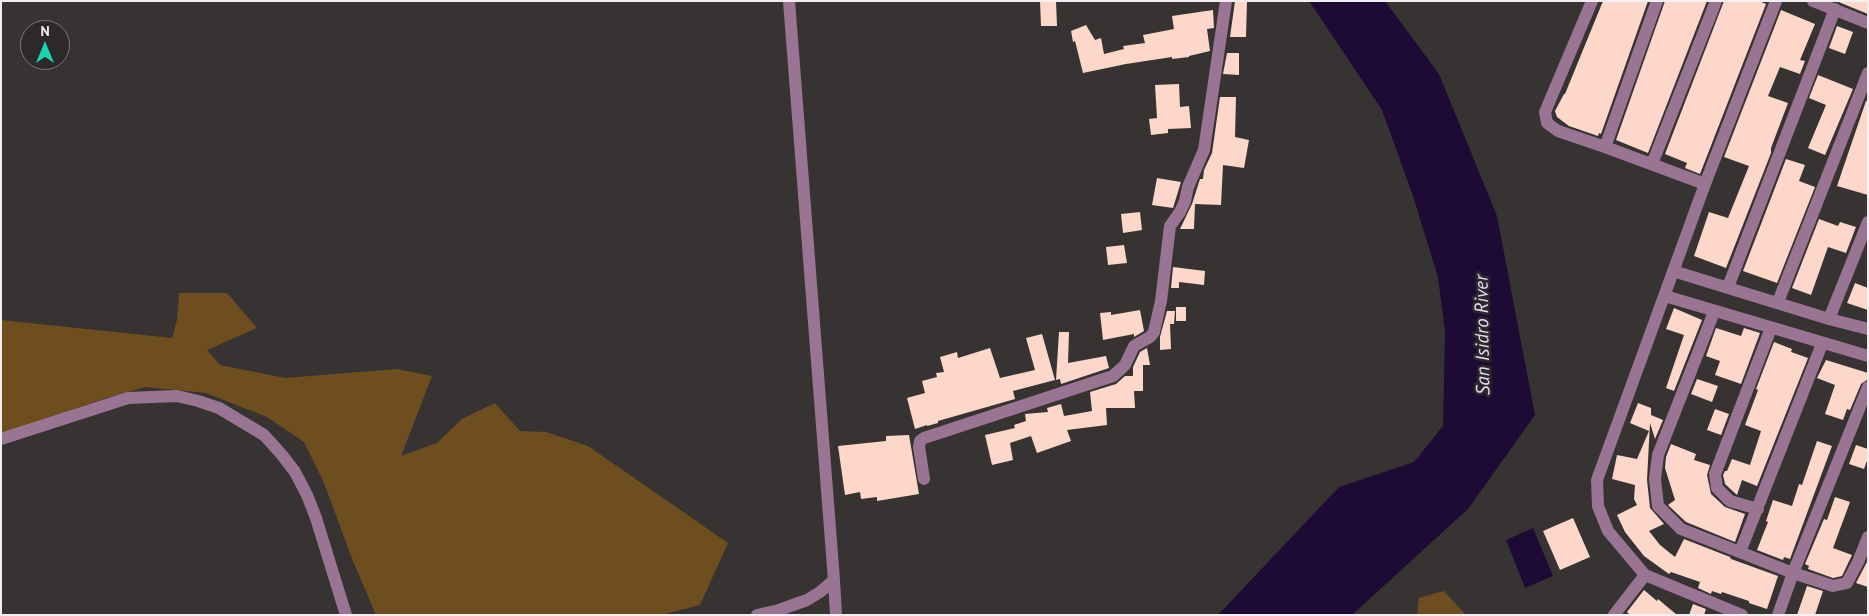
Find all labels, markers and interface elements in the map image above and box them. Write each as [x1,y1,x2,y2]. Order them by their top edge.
north arrow [20,20,70,70]
text: N [40,22,50,40]
water label: San Isidro River [1471,275,1495,395]

